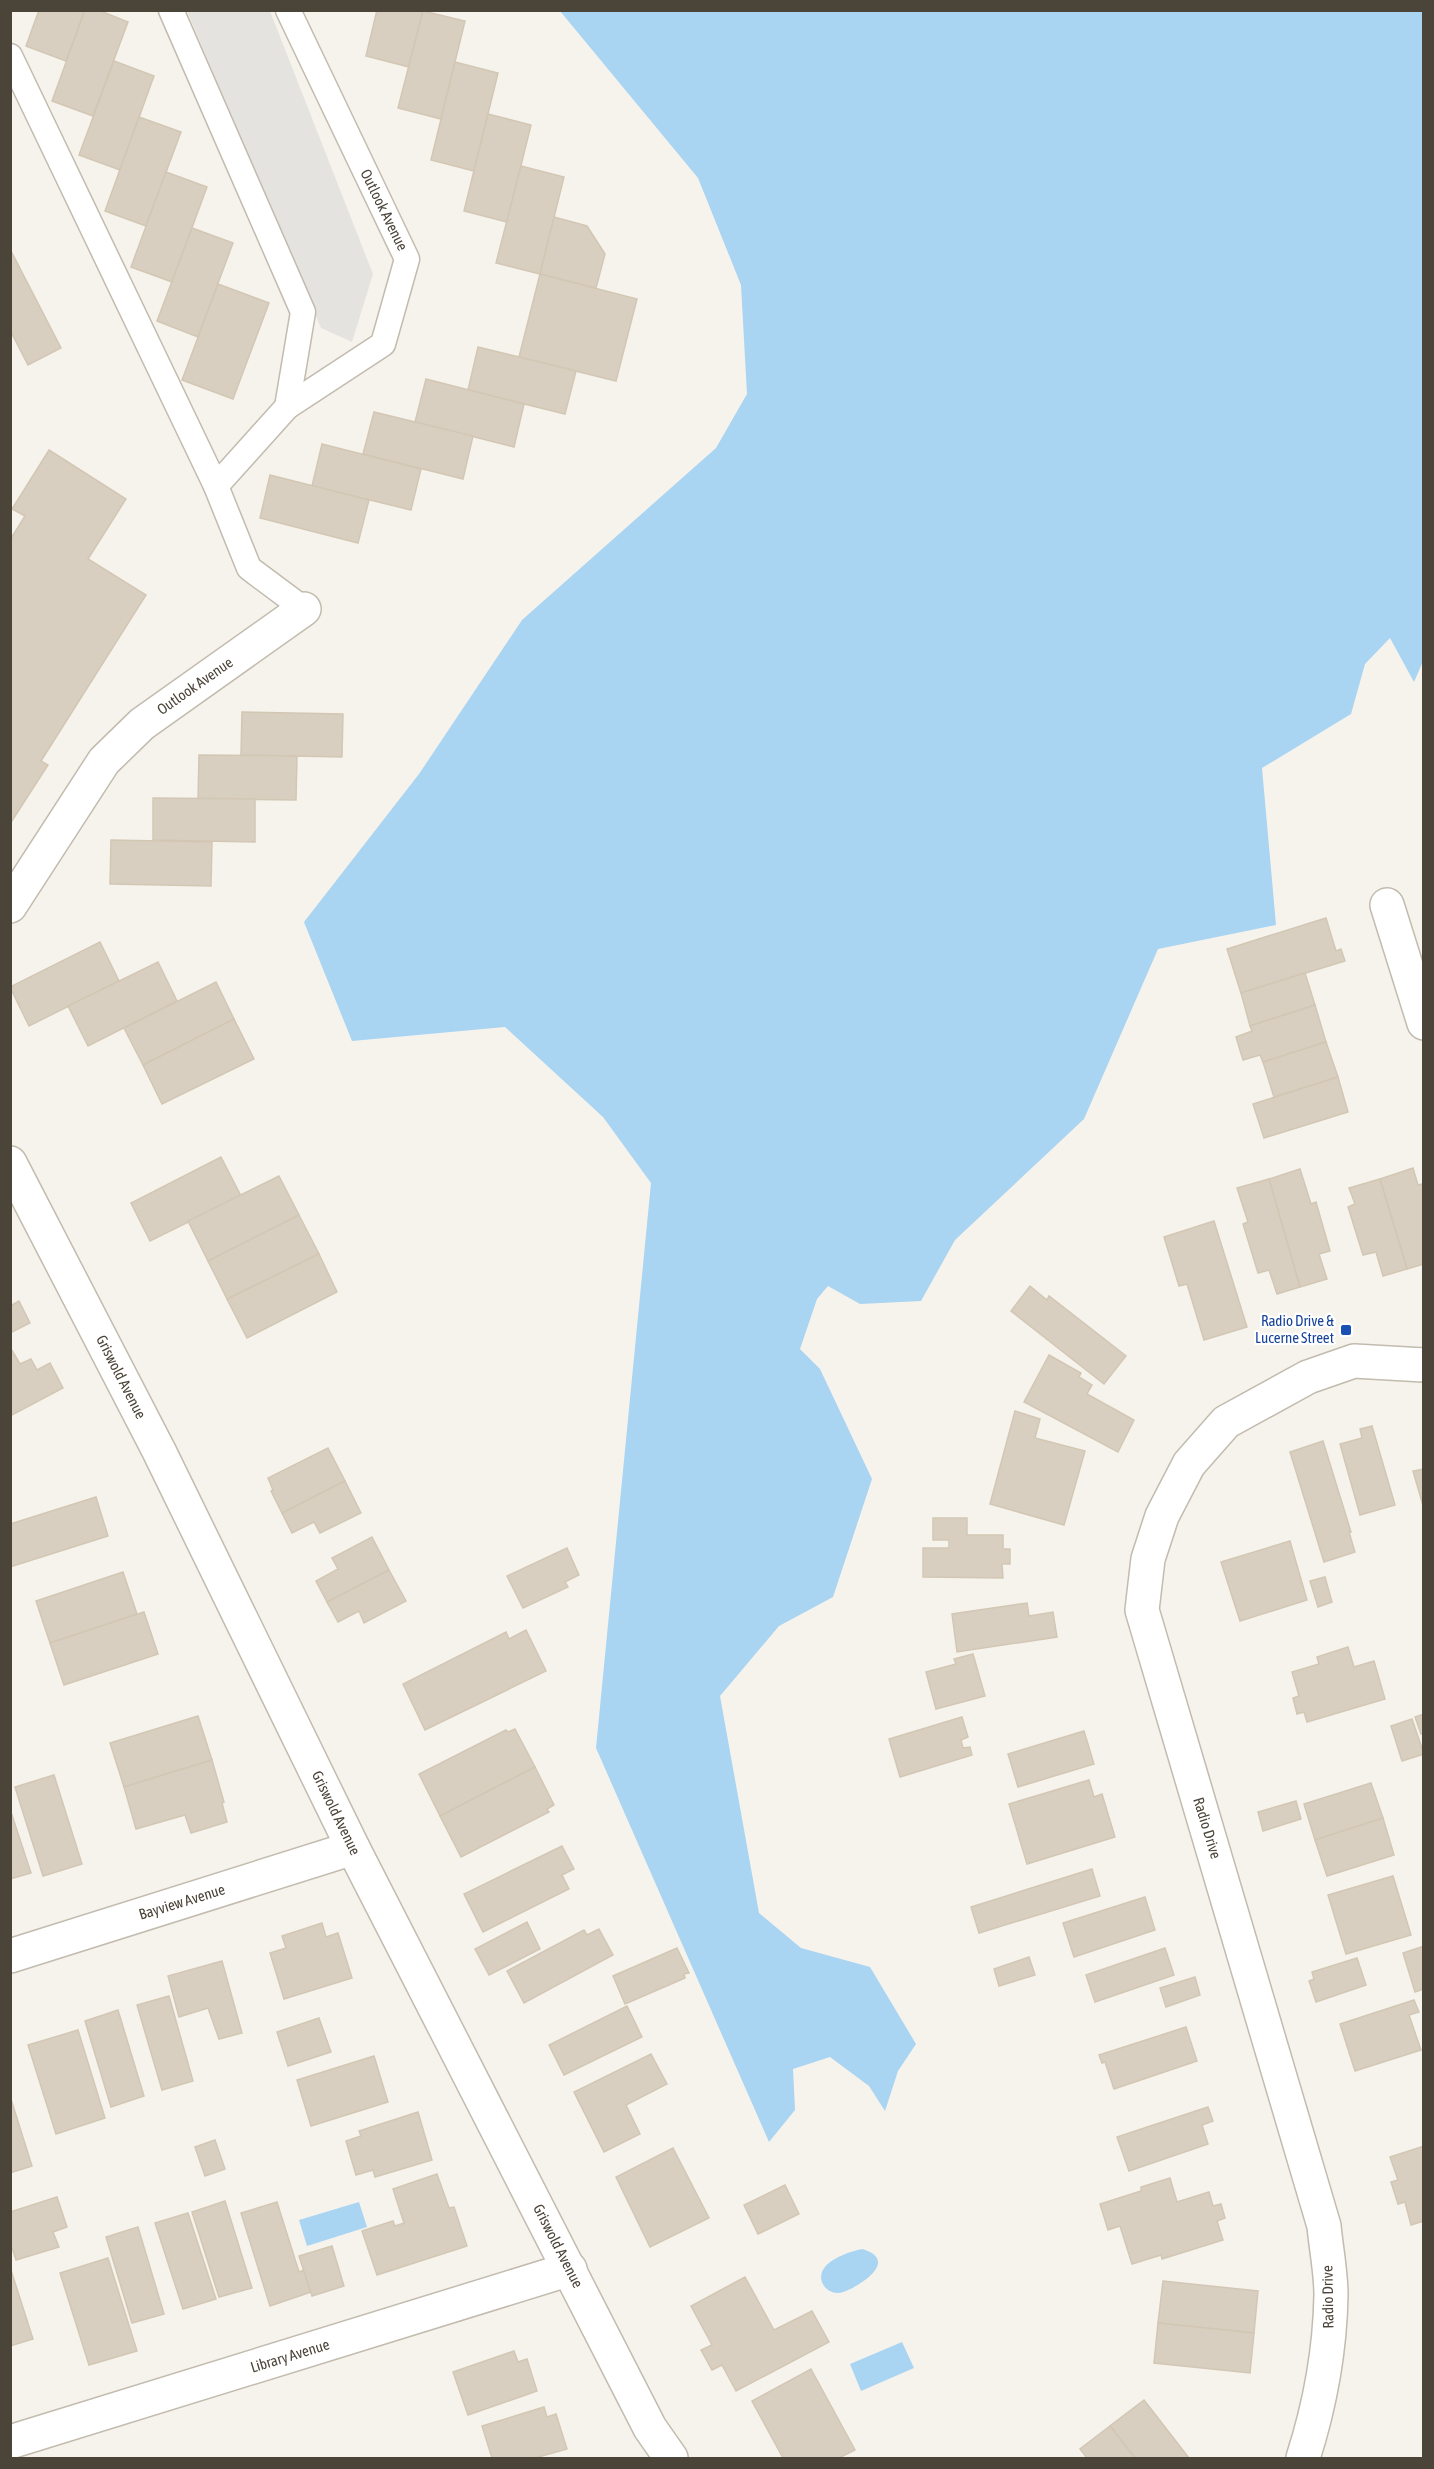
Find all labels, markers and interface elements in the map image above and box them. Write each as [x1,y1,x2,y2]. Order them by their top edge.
street label: Outlook Avenue [357,166,412,253]
street label: Outlook Avenue [154,653,236,718]
place label: Radio Drive & Lucerne Street [1255,1312,1334,1346]
marker: Radio Drive & Lucerne Street [1339,1323,1353,1337]
street label: Griswold Avenue [93,1332,150,1422]
street label: Griswold Avenue [309,1768,364,1858]
street label: Radio Drive [1190,1795,1225,1861]
street label: Bayview Avenue [137,1880,227,1923]
street label: Griswold Avenue [530,2201,587,2291]
street label: Radio Drive [1318,2265,1337,2329]
street label: Library Avenue [248,2335,332,2376]

